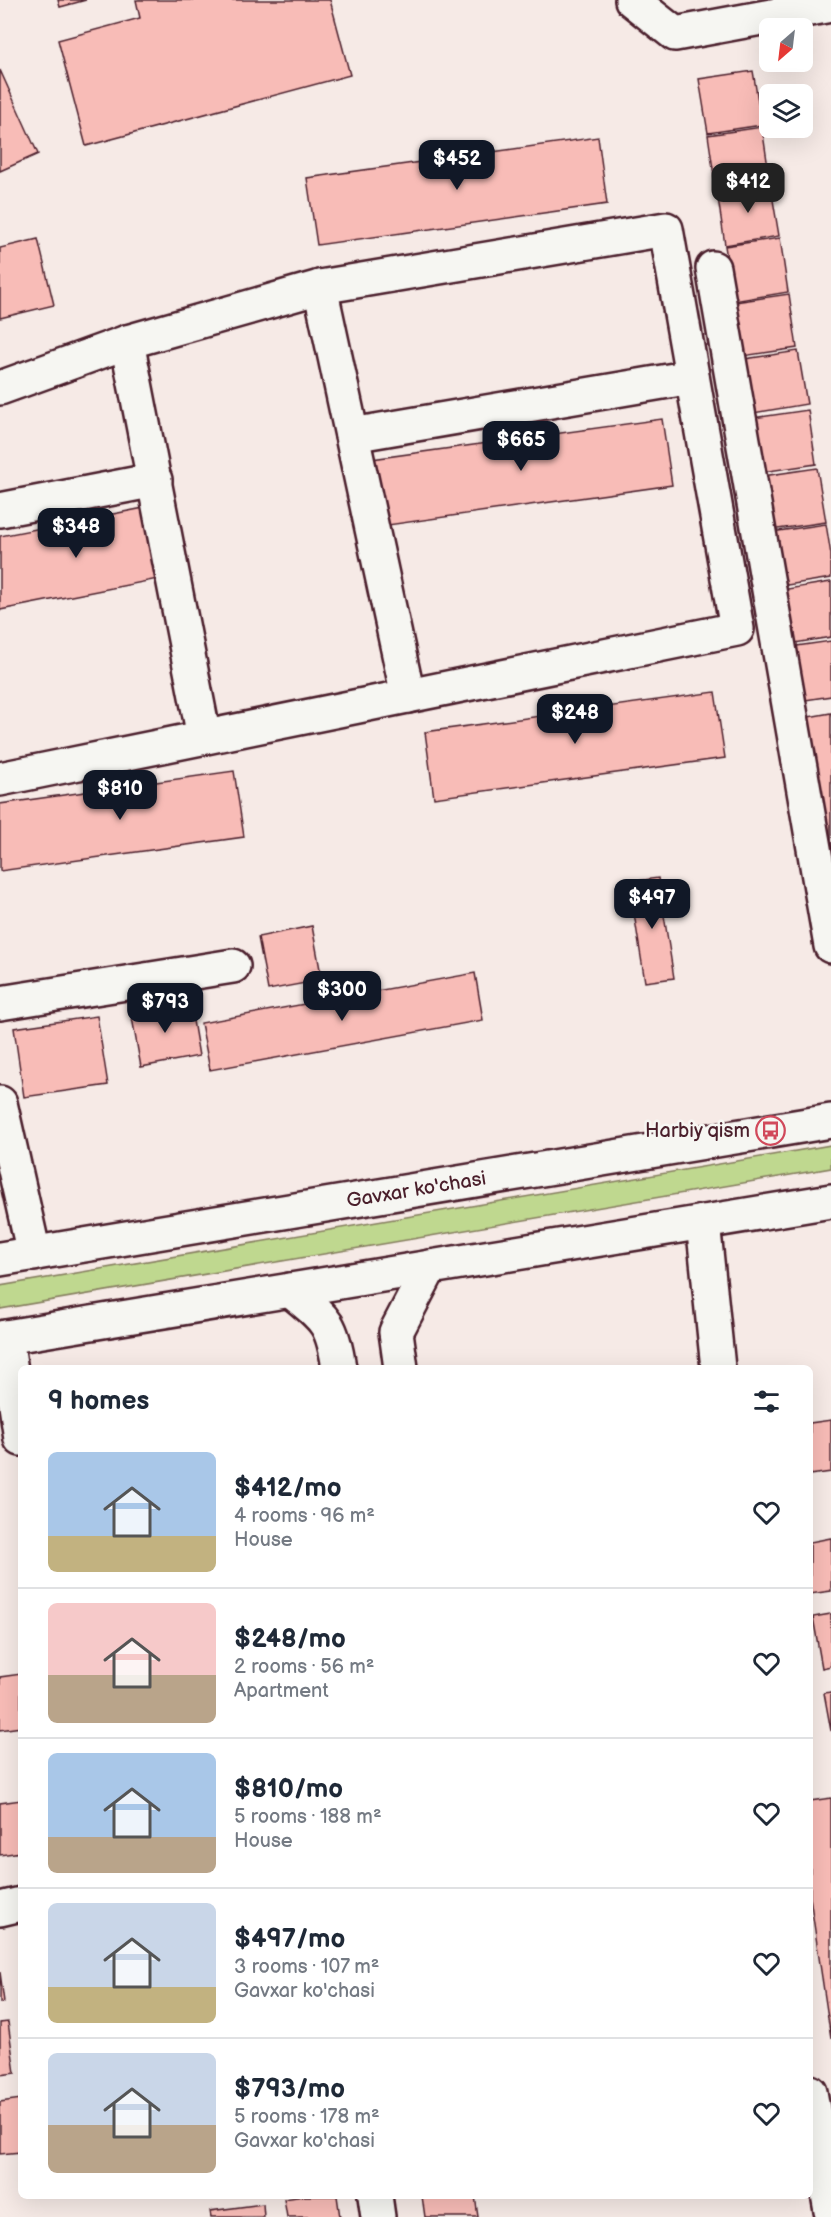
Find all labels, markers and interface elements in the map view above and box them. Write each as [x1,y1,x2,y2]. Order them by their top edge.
north arrow [759,18,813,72]
map controls [759,18,813,138]
button: layers [759,84,813,138]
pin: $452 [421,140,493,191]
text: $452 [433,147,481,171]
pin: $412 [712,163,784,214]
text: $412 [726,170,770,194]
pin: $665 [485,421,557,472]
text: $665 [497,428,545,452]
pin: $348 [40,508,112,559]
text: $348 [52,515,100,539]
pin: $248 [539,694,611,745]
text: $248 [551,701,599,725]
pin: $810 [84,770,156,821]
text: $810 [97,777,143,801]
pin: $497 [616,879,688,930]
text: $497 [628,886,676,910]
pin: $300 [306,971,378,1022]
text: $300 [317,978,367,1002]
pin: $793 [129,983,201,1034]
text: $793 [141,990,189,1014]
bus stop icon: Harbiy qism [755,1115,787,1147]
place label: Harbiy qism [645,1119,750,1143]
street label: Gavxar ko'chasi [345,1166,488,1213]
icon: filters [750,1385,783,1418]
text: 9 homes [48,1386,149,1417]
text: $412/mo [234,1473,342,1504]
icon: home [96,1476,168,1548]
icon: heart [750,1496,783,1529]
text: 4 rooms · 96 m² [234,1504,375,1528]
text: House [234,1528,293,1552]
text: $248/mo [234,1624,346,1655]
icon: home [96,1627,168,1699]
icon: heart [750,1647,783,1680]
text: 2 rooms · 56 m² [234,1655,374,1679]
text: Apartment [234,1679,329,1703]
text: $810/mo [234,1774,343,1805]
icon: home [96,1777,168,1849]
icon: heart [750,1797,783,1830]
text: 5 rooms · 188 m² [234,1805,382,1829]
text: House [234,1829,293,1853]
text: $497/mo [234,1924,345,1955]
icon: home [96,1927,168,1999]
icon: heart [750,1947,783,1980]
text: 3 rooms · 107 m² [234,1955,379,1979]
text: Gavxar ko'chasi [234,1979,375,2003]
text: $793/mo [234,2074,345,2105]
icon: home [96,2077,168,2149]
icon: heart [750,2097,783,2130]
text: 5 rooms · 178 m² [234,2105,380,2129]
text: Gavxar ko'chasi [234,2129,375,2153]

